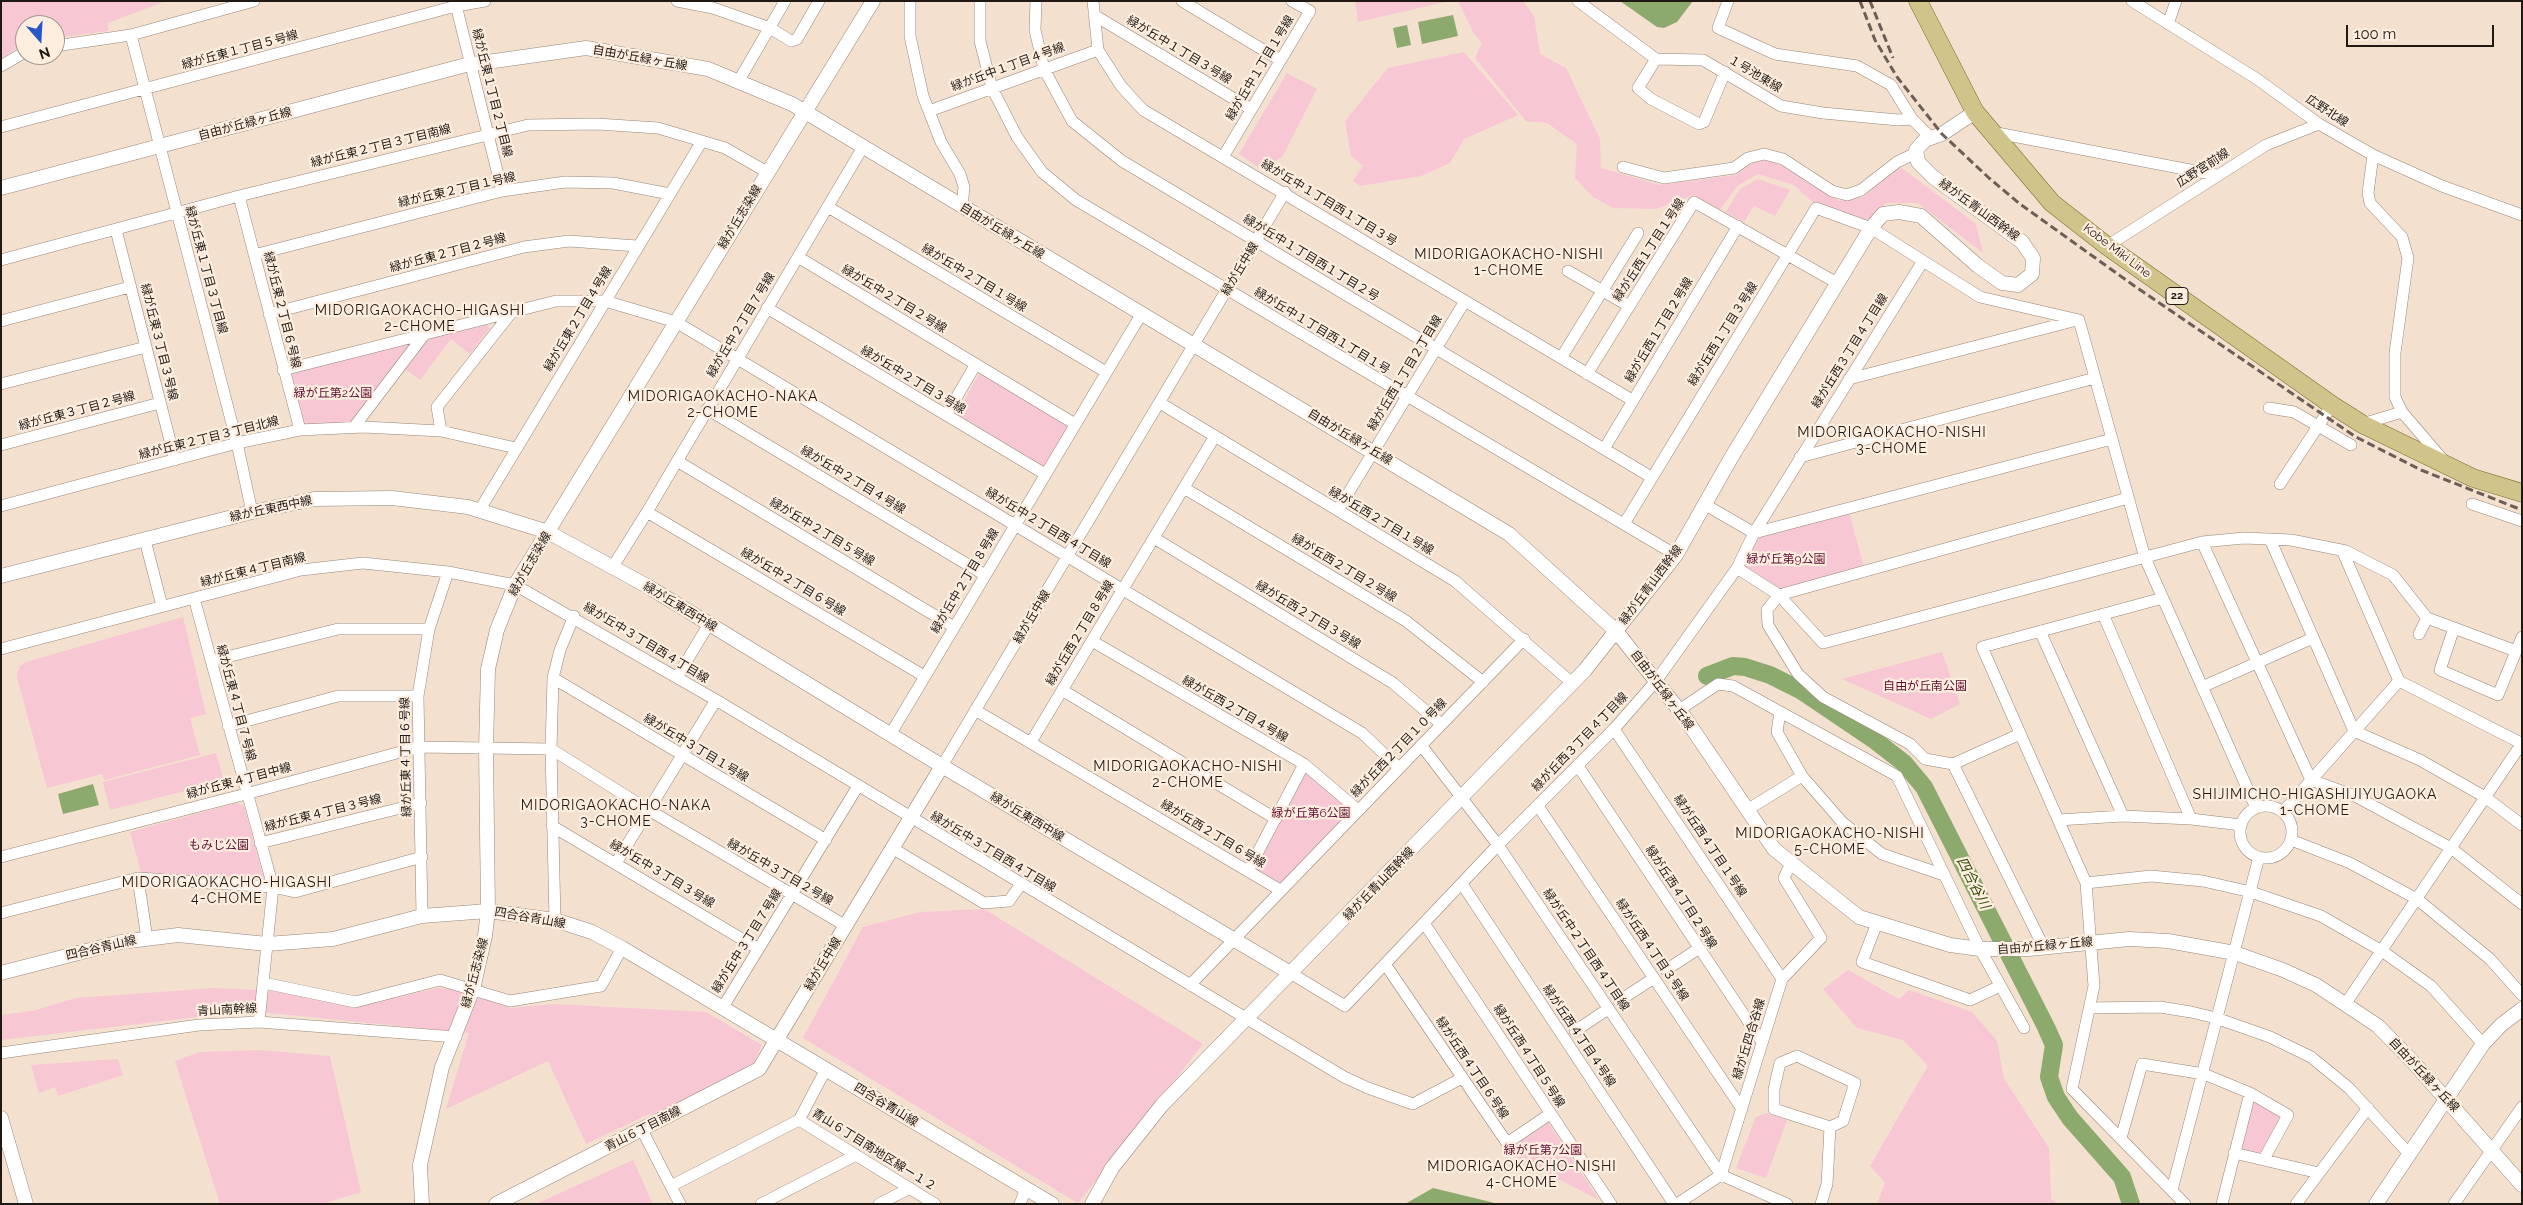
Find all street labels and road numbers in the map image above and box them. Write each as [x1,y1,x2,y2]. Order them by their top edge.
street label: 緑が丘中１丁目３号線 [1124,13,1234,87]
street label: 緑が丘中１丁目１号線 [1223,13,1297,123]
street label: 緑が丘東１丁目２丁目線 [469,27,515,159]
street label: 緑が丘東１丁目５号線 [180,28,300,72]
street label: 緑が丘中１丁目４号線 [949,40,1067,94]
street label: 自由が丘緑ヶ丘線 [591,43,689,73]
street label: １号池東線 [1726,52,1784,96]
street label: 広野北線 [2303,92,2351,130]
street label: 自由が丘緑ヶ丘線 [197,105,293,143]
street label: 緑が丘東２丁目３丁目南線 [309,122,453,170]
street label: 広野宮前線 [2174,146,2232,190]
street label: 緑が丘中１丁目西１丁目３号 [1258,157,1400,249]
street label: 緑が丘東２丁目１号線 [397,169,517,211]
street label: 緑が丘青山西幹線 [1936,176,2022,244]
street label: 緑が丘志染線 [715,182,765,252]
street label: 緑が丘西１丁目１号線 [1610,196,1688,304]
street label: 自由が丘緑ヶ丘線 [957,200,1047,262]
street label: 緑が丘東１丁目３丁目線 [182,204,230,336]
street label: 緑が丘中１丁目西１丁目２号 [1240,212,1382,304]
street label: Kobe Miki Line [2080,221,2154,281]
street label: 緑が丘東２丁目２号線 [388,231,508,275]
street label: 緑が丘中線 [1218,240,1262,298]
street label: 緑が丘中２丁目１号線 [919,241,1029,315]
street label: 緑が丘東２丁目６号線 [260,250,304,370]
street label: 緑が丘中２丁目２号線 [839,262,949,336]
street label: 緑が丘東２丁目４号線 [541,264,615,374]
street label: 緑が丘中２丁目７号線 [704,270,778,380]
street label: 緑が丘西１丁目２号線 [1622,275,1696,385]
street label: 緑が丘西１丁目３号線 [1685,279,1761,389]
street label: 緑が丘東３丁目３号線 [137,282,181,402]
street label: 緑が丘中１丁目西１丁目１号 [1251,285,1393,377]
road number: 22 [2166,288,2188,304]
street label: 緑が丘西３丁目４丁目線 [1809,291,1891,411]
street label: 緑が丘西１丁目２丁目線 [1365,313,1445,433]
street label: 緑が丘中２丁目３号線 [858,343,968,417]
street label: 緑が丘東３丁目２号線 [17,389,137,433]
street label: 自由が丘緑ヶ丘線 [1305,406,1395,468]
street label: 緑が丘東２丁目３丁目北線 [137,414,281,462]
street label: 緑が丘中２丁目４号線 [798,443,908,517]
street label: 緑が丘西２丁目１号線 [1326,484,1436,558]
street label: 緑が丘中２丁目西４丁目線 [983,485,1113,571]
street label: 緑が丘東西中線 [228,493,314,525]
street label: 緑が丘中２丁目５号線 [767,495,877,569]
street label: 緑が丘中２丁目８号線 [928,526,1002,636]
street label: 緑が丘志染線 [506,529,554,599]
street label: 緑が丘西２丁目２号線 [1289,531,1399,605]
street label: 緑が丘青山西幹線 [1616,542,1686,628]
street label: 緑が丘中２丁目６号線 [738,545,848,619]
street label: 緑が丘東４丁目南線 [199,550,307,590]
street label: 緑が丘西２丁目８号線 [1043,578,1117,688]
street label: 緑が丘西２丁目３号線 [1253,578,1363,652]
street label: 緑が丘東西中線 [640,579,720,635]
street label: 緑が丘中線 [1010,588,1054,646]
street label: 緑が丘中３丁目西４丁目線 [581,600,711,686]
street label: 緑が丘東４丁目７号線 [214,643,258,763]
street label: 自由が丘緑ヶ丘線 [1627,647,1697,733]
street label: 緑が丘西２丁目４号線 [1179,673,1291,745]
street label: 緑が丘西３丁目４丁目線 [1529,690,1631,794]
street label: 緑が丘西２丁目１０号線 [1348,696,1450,800]
street label: 緑が丘東４丁目６号線 [398,697,414,817]
street label: 緑が丘中３丁目１号線 [641,711,751,785]
street label: 緑が丘東４丁目中線 [185,760,293,802]
street label: 緑が丘東西中線 [987,789,1067,845]
street label: 緑が丘東４丁目３号線 [263,791,383,835]
street label: 緑が丘西４丁目１号線 [1670,792,1750,900]
street label: 緑が丘西２丁目６号線 [1158,797,1268,871]
street label: 緑が丘中３丁目西４丁目線 [928,809,1058,895]
street label: 緑が丘中３丁目２号線 [724,836,836,908]
street label: 緑が丘中３丁目３号線 [607,837,717,911]
street label: 緑が丘西４丁目２号線 [1642,843,1720,951]
street label: 緑が丘青山西幹線 [1340,844,1418,924]
street label: 緑が丘中３丁目７号線 [709,886,785,996]
street label: 緑が丘中２丁目西４丁目線 [1540,886,1632,1014]
street label: 緑が丘西４丁目３号線 [1612,896,1692,1004]
street label: 四合谷青山線 [493,905,567,931]
street label: 四合谷青山線 [64,933,138,963]
street label: 緑が丘中線 [801,935,845,993]
street label: 自由が丘緑ヶ丘線 [1997,935,2093,957]
street label: 緑が丘志染線 [459,936,491,1010]
street label: 緑が丘西４丁目４号線 [1539,982,1619,1090]
street label: 緑が丘四合谷線 [1730,997,1768,1081]
street label: 青山南幹線 [197,1001,257,1019]
street label: 緑が丘西４丁目５号線 [1490,1002,1568,1110]
street label: 緑が丘西４丁目６号線 [1432,1014,1512,1122]
street label: 自由が丘緑ヶ丘線 [2386,1035,2462,1115]
street label: 四合谷青山線 [851,1080,921,1130]
street label: 青山６丁目南線 [602,1104,684,1154]
street label: 青山６丁目南地区線ー１２ [809,1106,939,1194]

